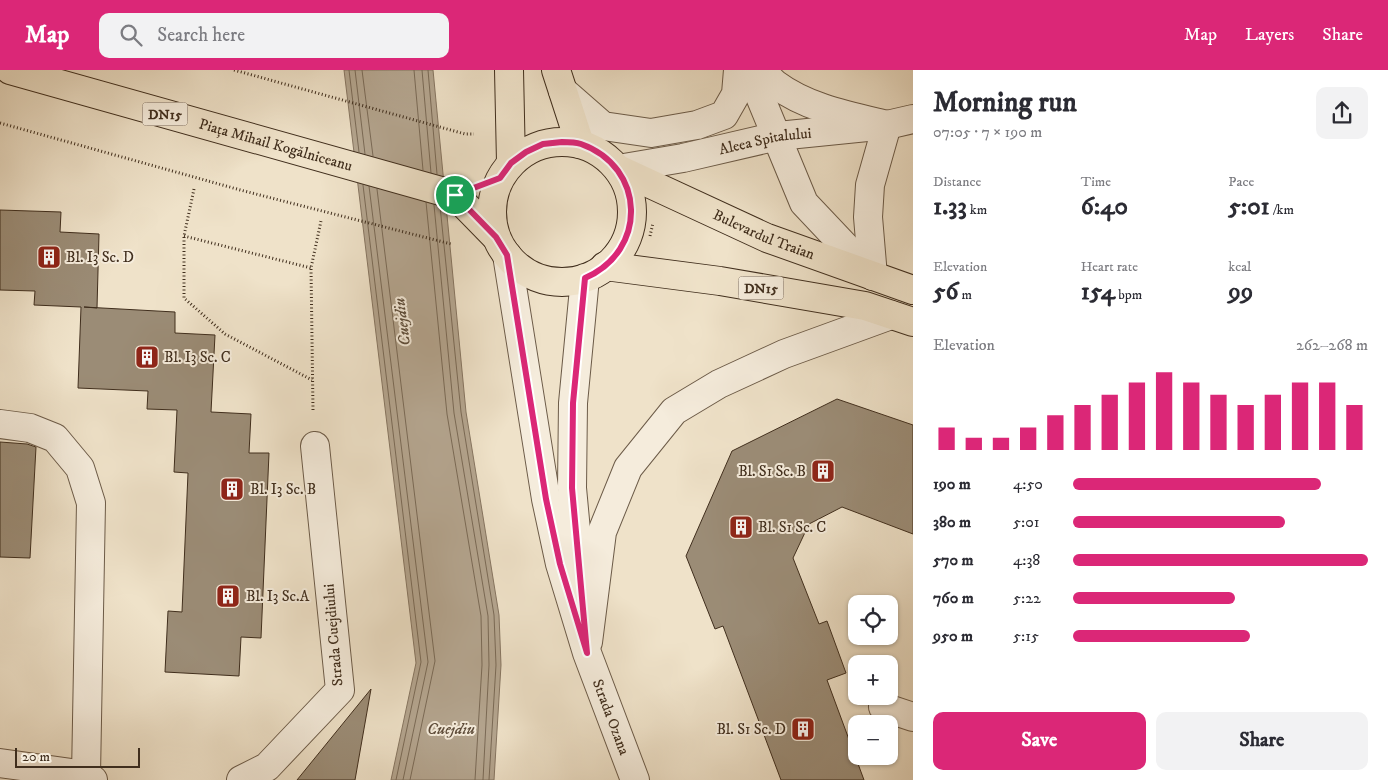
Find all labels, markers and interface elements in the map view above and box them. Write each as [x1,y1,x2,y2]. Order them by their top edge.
search box [99,13,449,58]
text: Map [25,20,69,50]
icon: search [117,21,145,49]
text: Search here [157,24,245,47]
text: Map [1184,24,1217,46]
text: Layers [1245,24,1294,46]
text: Share [1322,24,1363,46]
text: Morning run [933,85,1077,120]
button: share [1316,87,1368,139]
road number: DN15 [142,103,188,126]
street label: Piața Mihail Kogălniceanu [197,115,354,176]
text: 07:05 · 7 × 190 m [933,122,1042,142]
street label: Aleea Spitalului [717,124,812,159]
text: Distance [933,173,981,191]
text: Time [1081,173,1111,191]
text: Pace [1228,173,1254,191]
pin [434,174,476,216]
icon: arrive [441,181,469,209]
text: 1.33 [933,191,967,222]
text: 6:40 [1081,191,1128,222]
text: 5:01 [1228,191,1270,222]
text: km [967,201,987,219]
text: /km [1270,201,1294,219]
street label: Bulevardul Traian [710,205,817,264]
building icon: Bl. I3 Sc. D [36,244,62,270]
place label: Bl. I3 Sc. D [66,248,134,267]
text: Elevation [933,258,987,276]
text: Heart rate [1081,258,1138,276]
text: kcal [1228,258,1251,276]
text: 56 [933,276,958,307]
text: 154 [1081,276,1115,307]
text: 99 [1228,276,1253,307]
road number: DN15 [738,277,784,300]
text: m [958,286,972,304]
text: bpm [1115,286,1142,304]
water label: Cuejdiu [389,297,415,347]
text: Elevation [933,335,995,355]
text: 262–268 m [1296,335,1368,355]
building icon: Bl. I3 Sc. C [134,344,160,370]
place label: Bl. I3 Sc. C [164,348,231,367]
building icon: Bl. S1 Sc. B [810,458,836,484]
place label: Bl. S1 Sc. B [738,462,806,481]
text: 190 m [933,474,971,494]
text: 4:50 [1013,474,1043,494]
building icon: Bl. I3 Sc. B [219,476,245,502]
place label: Bl. I3 Sc. B [250,480,316,499]
text: 380 m [933,512,971,532]
text: 5:01 [1013,512,1040,532]
building icon: Bl. S1 Sc. C [728,514,754,540]
place label: Bl. S1 Sc. C [758,518,826,537]
text: 570 m [933,550,973,570]
text: 4:38 [1013,550,1040,570]
building icon: Bl. I3 Sc.A [215,583,241,609]
street label: Strada Cuejdiului [320,583,347,687]
place label: Bl. I3 Sc.A [246,587,310,606]
text: 760 m [933,588,974,608]
text: 5:22 [1013,588,1041,608]
map controls [848,595,898,765]
button: locate [848,595,898,645]
text: 950 m [933,626,973,646]
text: 5:15 [1013,626,1039,646]
button: + [848,655,898,705]
street label: Strada Ozana [588,677,634,758]
button: Save [933,712,1146,770]
button: Share [1156,712,1368,770]
button: − [848,715,898,765]
building icon: Bl. S1 Sc. D [790,716,816,742]
water label: Cuejdiu [427,719,475,739]
place label: Bl. S1 Sc. D [716,720,786,739]
scale bar [15,745,140,768]
text: 20 m [22,748,50,766]

